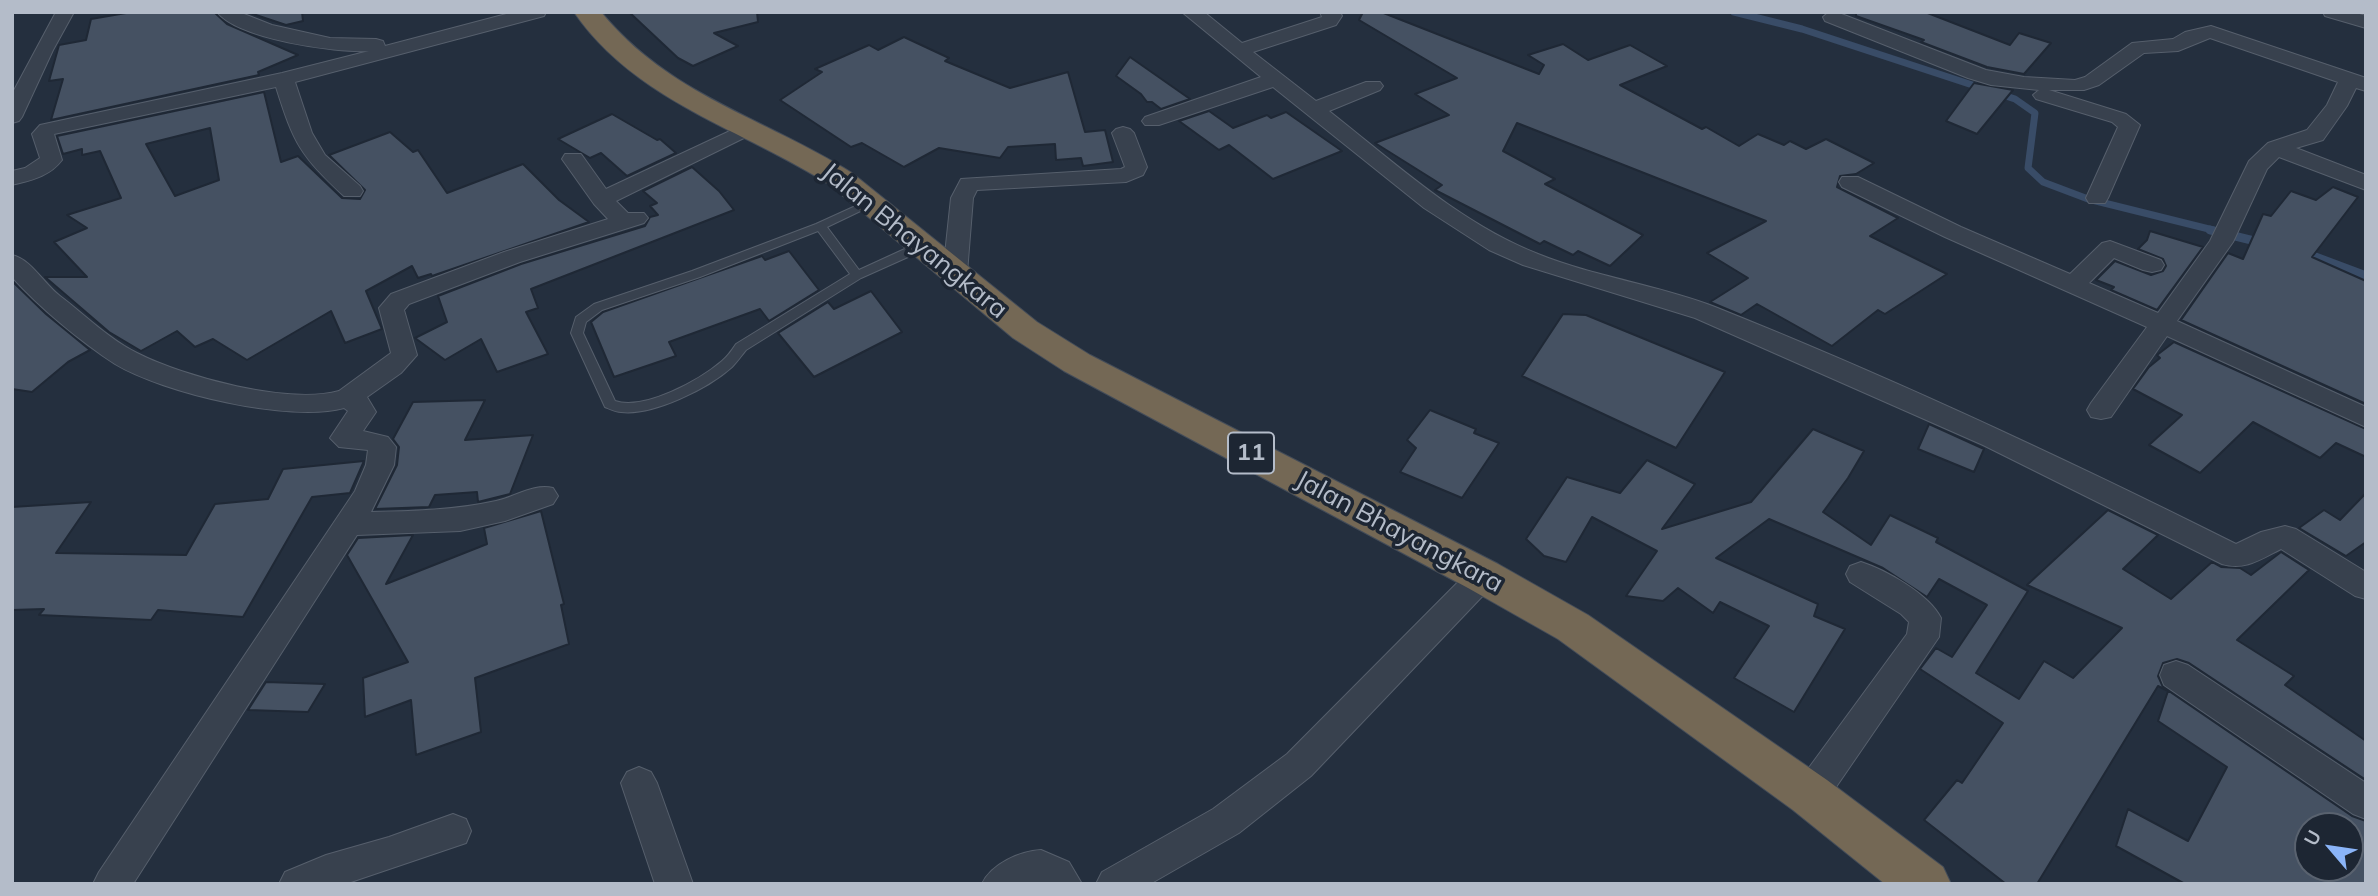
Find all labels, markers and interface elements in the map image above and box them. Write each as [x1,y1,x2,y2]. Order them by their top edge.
street label: Jalan Bhayangkara [815,156,1013,326]
road number: 11 [1228,432,1274,474]
street label: Jalan Bhayangkara [1290,464,1508,600]
north arrow [2294,812,2364,882]
text: U [2298,826,2326,850]

